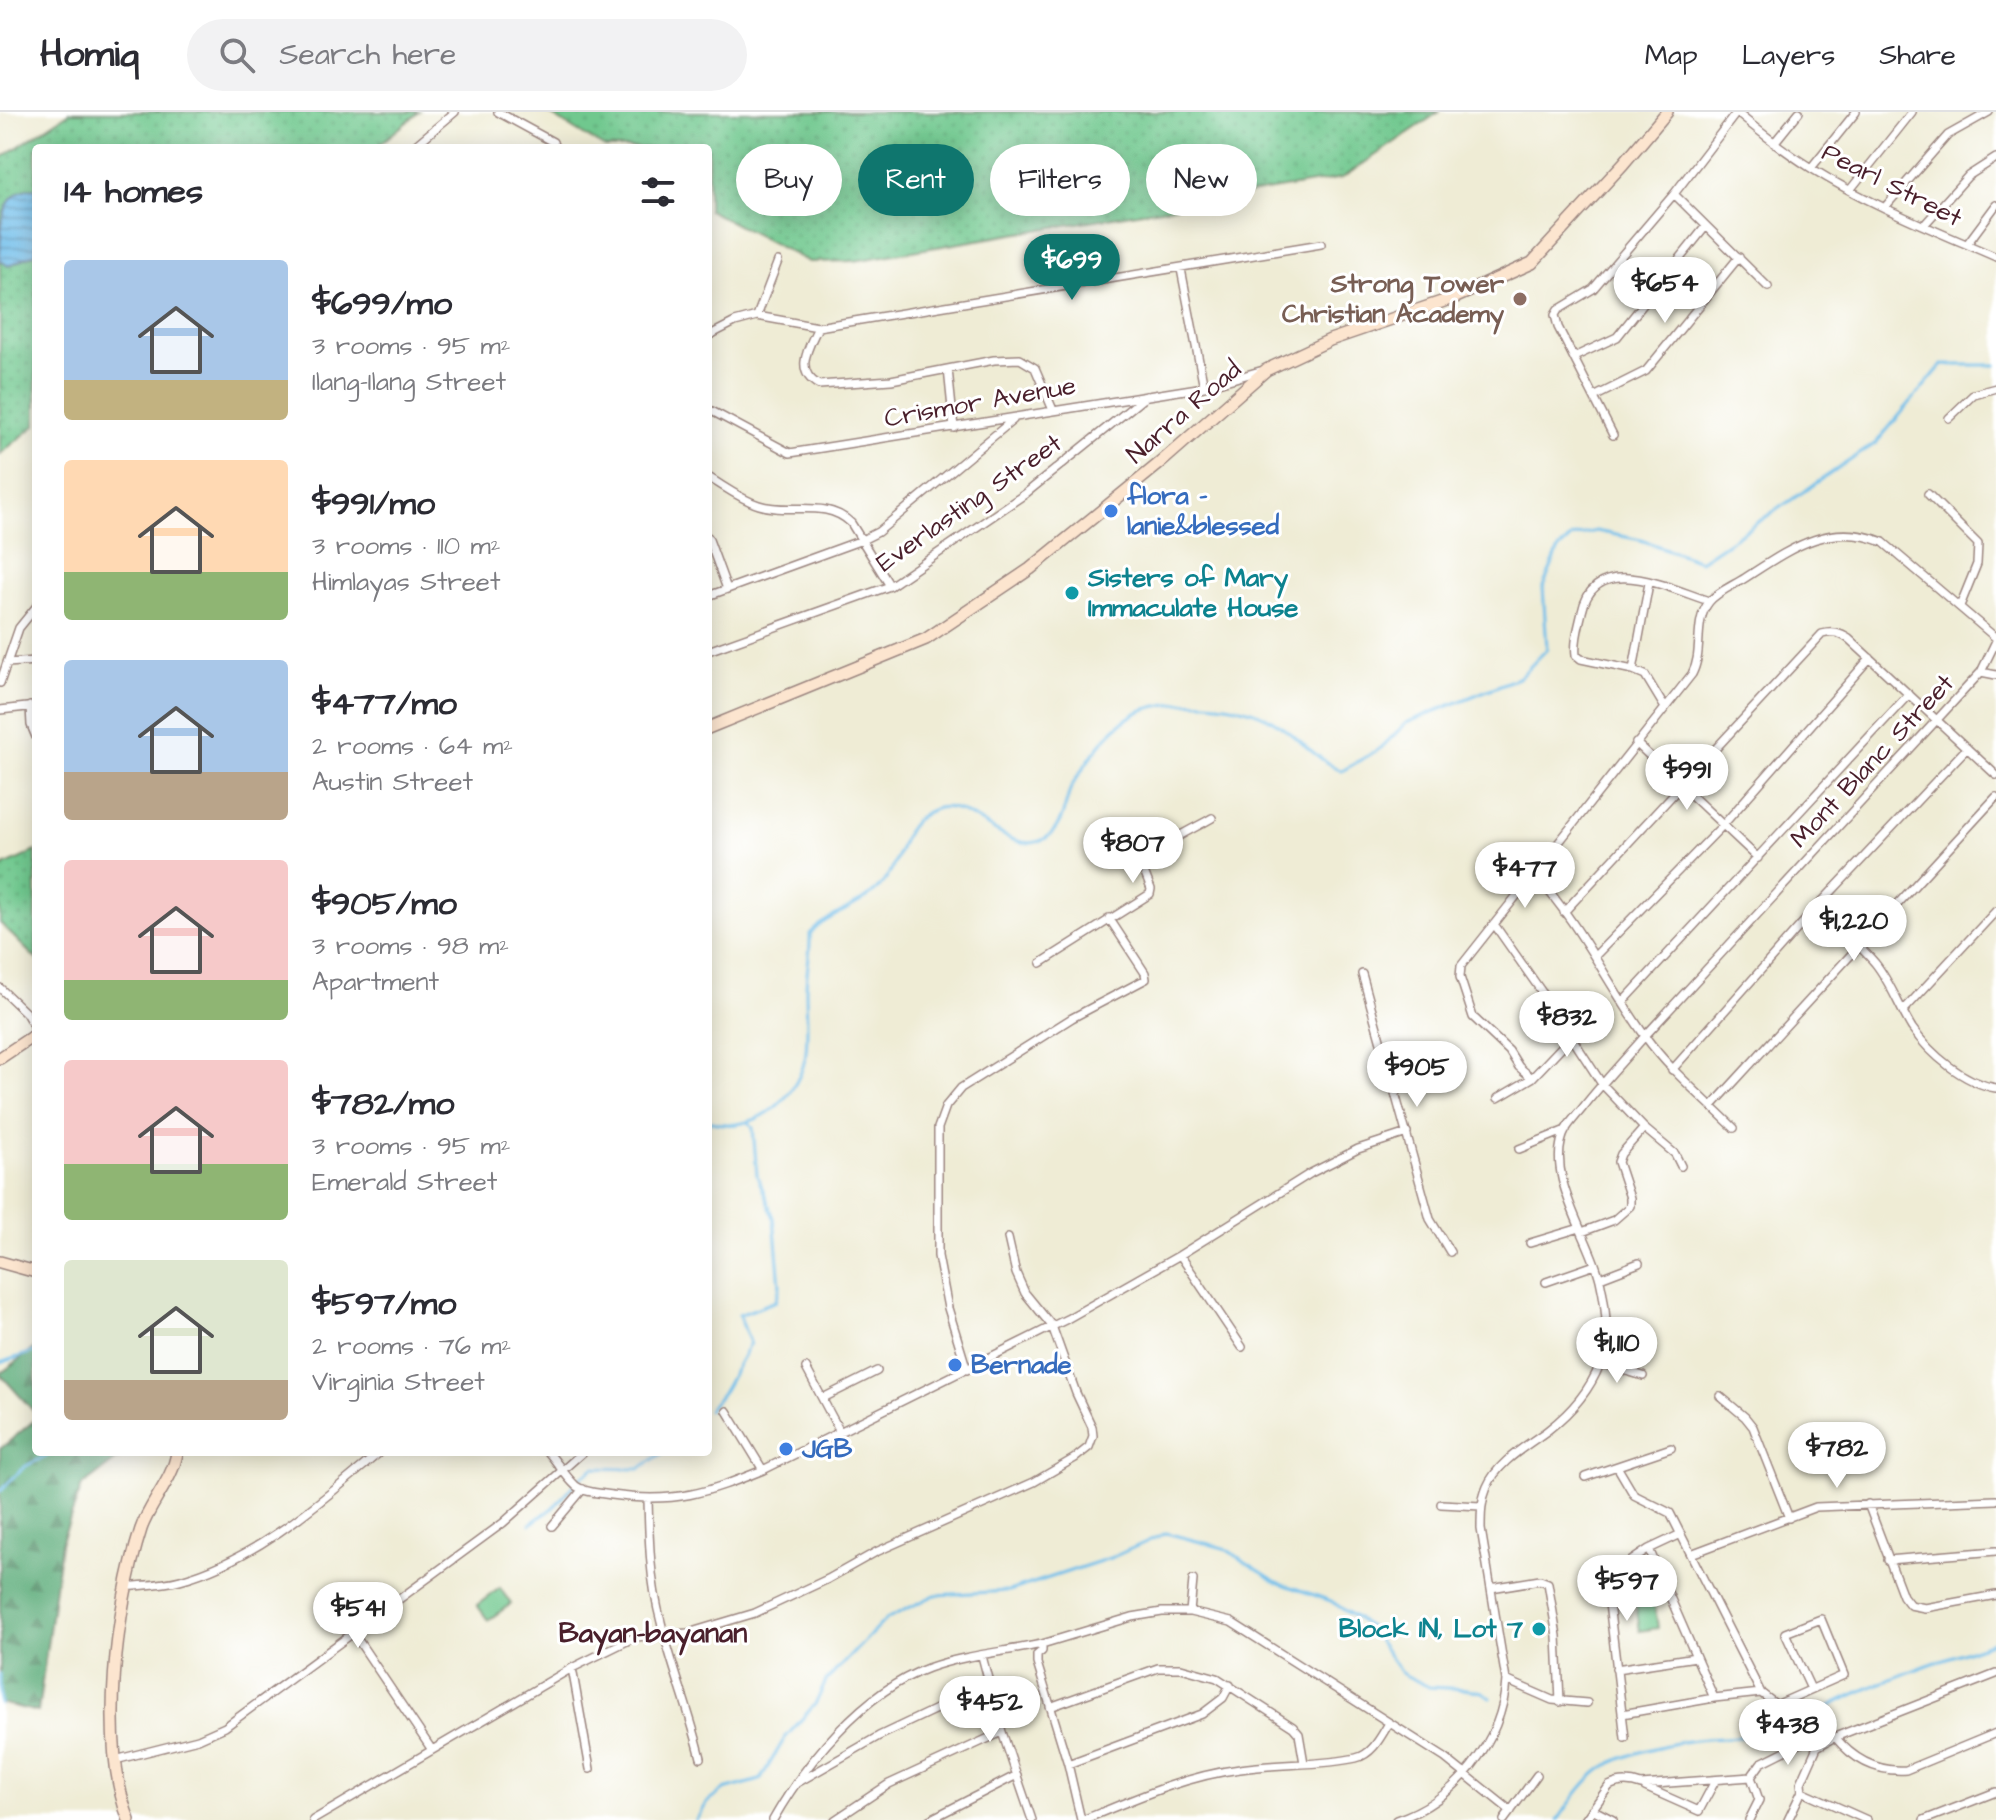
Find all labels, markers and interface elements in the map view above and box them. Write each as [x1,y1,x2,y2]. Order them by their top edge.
search box [187,19,747,91]
text: Homiq [40,29,139,81]
icon: search [215,33,259,77]
text: Search here [279,34,456,76]
text: Map [1645,36,1698,75]
text: Layers [1742,36,1835,75]
text: Share [1879,36,1956,75]
street label: Pearl Street [1816,134,1969,236]
chip: Buy [736,144,842,216]
chip: Rent [858,144,974,216]
chip: Filters [990,144,1130,216]
chip: New [1146,144,1257,216]
text: 14 homes [64,168,203,216]
icon: filters [636,170,680,214]
pin: $699 [1025,234,1119,302]
text: $699 [1042,242,1102,278]
pin: $654 [1618,257,1712,325]
text: $654 [1632,265,1698,301]
place label: Strong Tower Christian Academy [1282,266,1505,335]
text: $699/mo [312,280,452,328]
marker: Strong Tower Christian Academy [1511,290,1529,308]
icon: home [128,292,224,388]
text: 3 rooms · 95 m² [312,328,511,364]
street label: Narra Road [1119,352,1249,472]
text: Ilang-Ilang Street [312,364,506,400]
street label: Crismor Avenue [881,367,1079,437]
street label: Everlasting Street [869,425,1071,582]
place label: flora - lanie&blessed [1126,478,1280,544]
text: $991/mo [312,480,435,528]
icon: home [128,492,224,588]
marker: flora - lanie&blessed [1102,502,1120,520]
text: 3 rooms · 110 m² [312,528,500,564]
place label: Sisters of Mary Immaculate House [1087,560,1298,626]
text: Himlayas Street [312,564,500,600]
marker: Sisters of Mary Immaculate House [1063,584,1081,602]
street label: Mont Blanc Street [1782,666,1963,856]
text: $477/mo [312,680,457,728]
icon: home [128,692,224,788]
text: 2 rooms · 64 m² [312,728,513,764]
pin: $991 [1640,744,1734,812]
text: $991 [1663,752,1711,788]
text: Austin Street [312,764,473,800]
pin: $807 [1086,817,1180,885]
text: $807 [1101,825,1165,861]
pin: $477 [1478,842,1572,910]
text: $477 [1493,850,1557,886]
text: $905/mo [312,880,457,928]
icon: home [128,892,224,988]
pin: $1,220 [1789,895,1919,963]
text: $1,220 [1820,903,1888,939]
text: 3 rooms · 98 m² [312,928,509,964]
text: Apartment [312,964,439,1000]
pin: $832 [1520,991,1614,1059]
text: $832 [1537,999,1597,1035]
pin: $905 [1370,1041,1464,1109]
text: $905 [1385,1049,1449,1085]
text: $782/mo [312,1080,454,1128]
icon: home [128,1092,224,1188]
text: 3 rooms · 95 m² [312,1128,511,1164]
text: Emerald Street [312,1164,497,1200]
text: $597/mo [312,1280,456,1328]
icon: home [128,1292,224,1388]
pin: $1,110 [1552,1317,1682,1385]
text: $1,110 [1594,1325,1640,1361]
text: 2 rooms · 76 m² [312,1328,511,1364]
place label: Bernade [971,1347,1072,1383]
marker: Bernade [946,1356,964,1374]
text: Virginia Street [312,1364,485,1400]
pin: $782 [1790,1422,1884,1490]
text: $782 [1806,1430,1868,1466]
place label: JGB [801,1431,853,1467]
marker: JGB [777,1440,795,1458]
pin: $597 [1580,1555,1674,1623]
text: $597 [1595,1563,1659,1599]
pin: $541 [311,1582,405,1650]
text: $541 [331,1590,385,1626]
place label: Block 1N, Lot 7 [1339,1611,1523,1647]
district label: Bayan-bayanan [559,1614,747,1656]
marker: Block 1N, Lot 7 [1530,1620,1548,1638]
pin: $452 [943,1676,1037,1744]
text: $452 [957,1684,1023,1720]
pin: $438 [1741,1699,1835,1767]
text: $438 [1757,1707,1819,1743]

